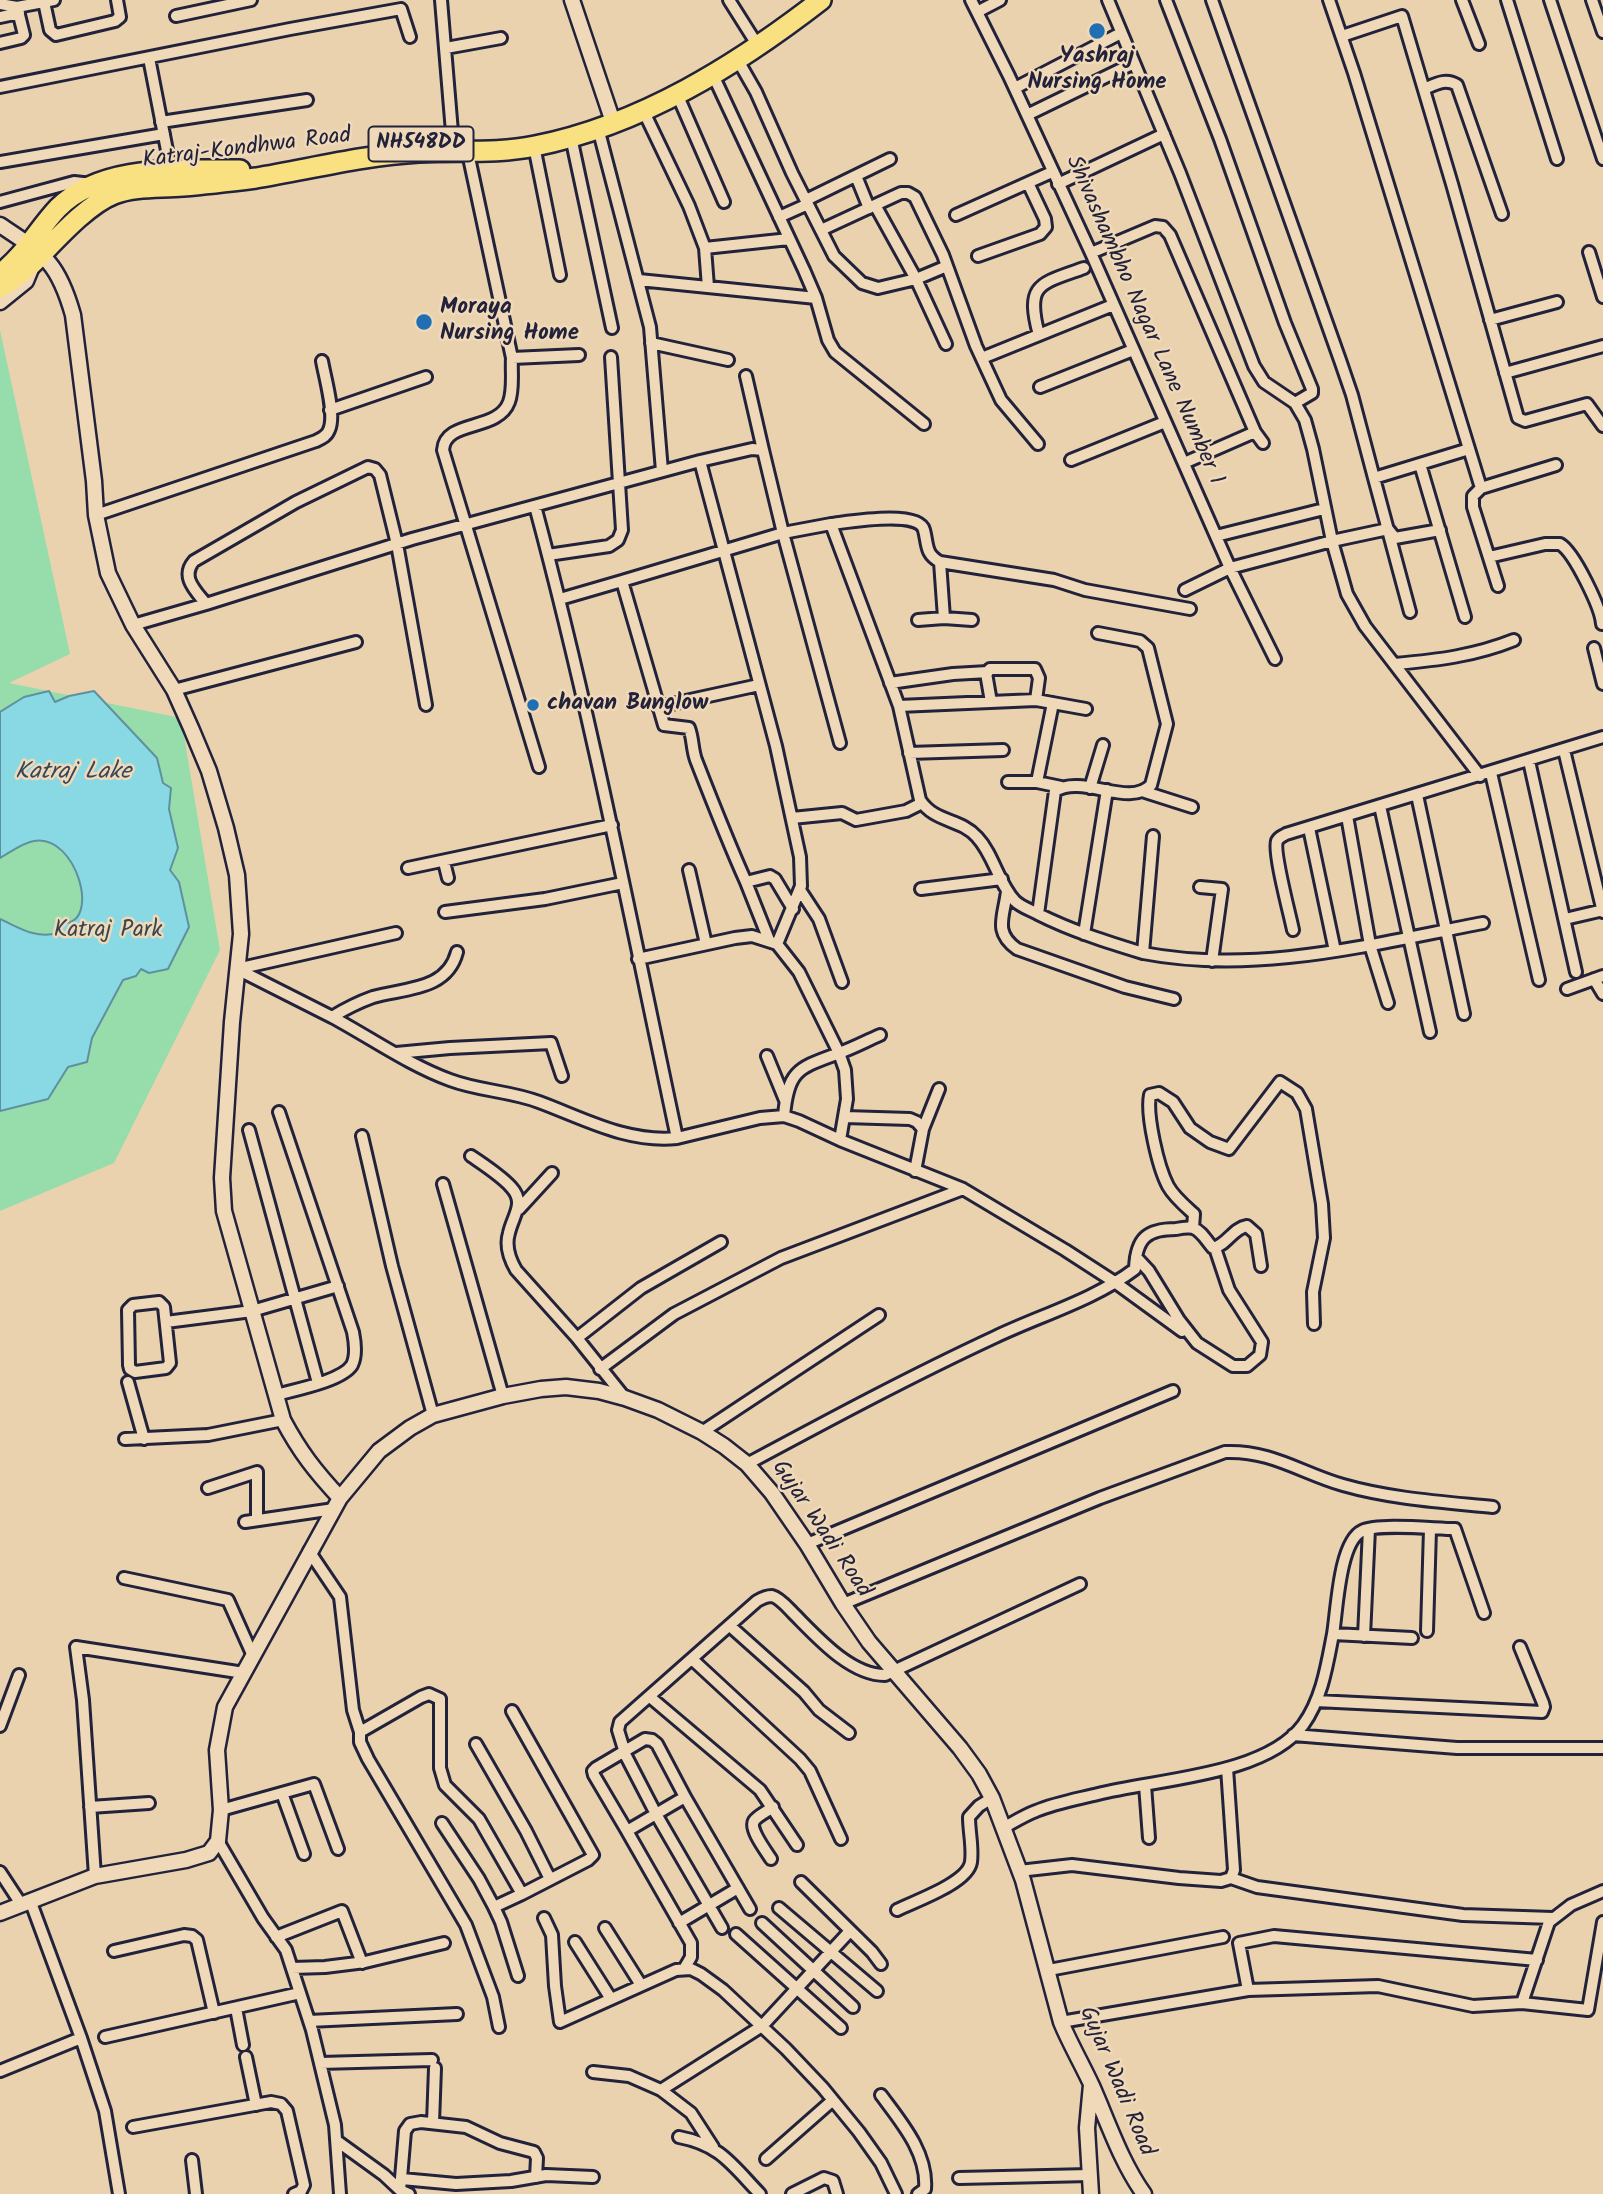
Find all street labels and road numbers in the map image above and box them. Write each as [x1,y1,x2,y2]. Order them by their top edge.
street label: Katraj-Kondhwa Road [141,124,353,176]
road number: NH548DD [368,127,474,162]
street label: Shivashambho Nagar Lane Number 1 [1058,152,1228,490]
street label: Gujar Wadi Road [764,1456,876,1604]
street label: Gujar Wadi Road [1071,2003,1159,2161]

